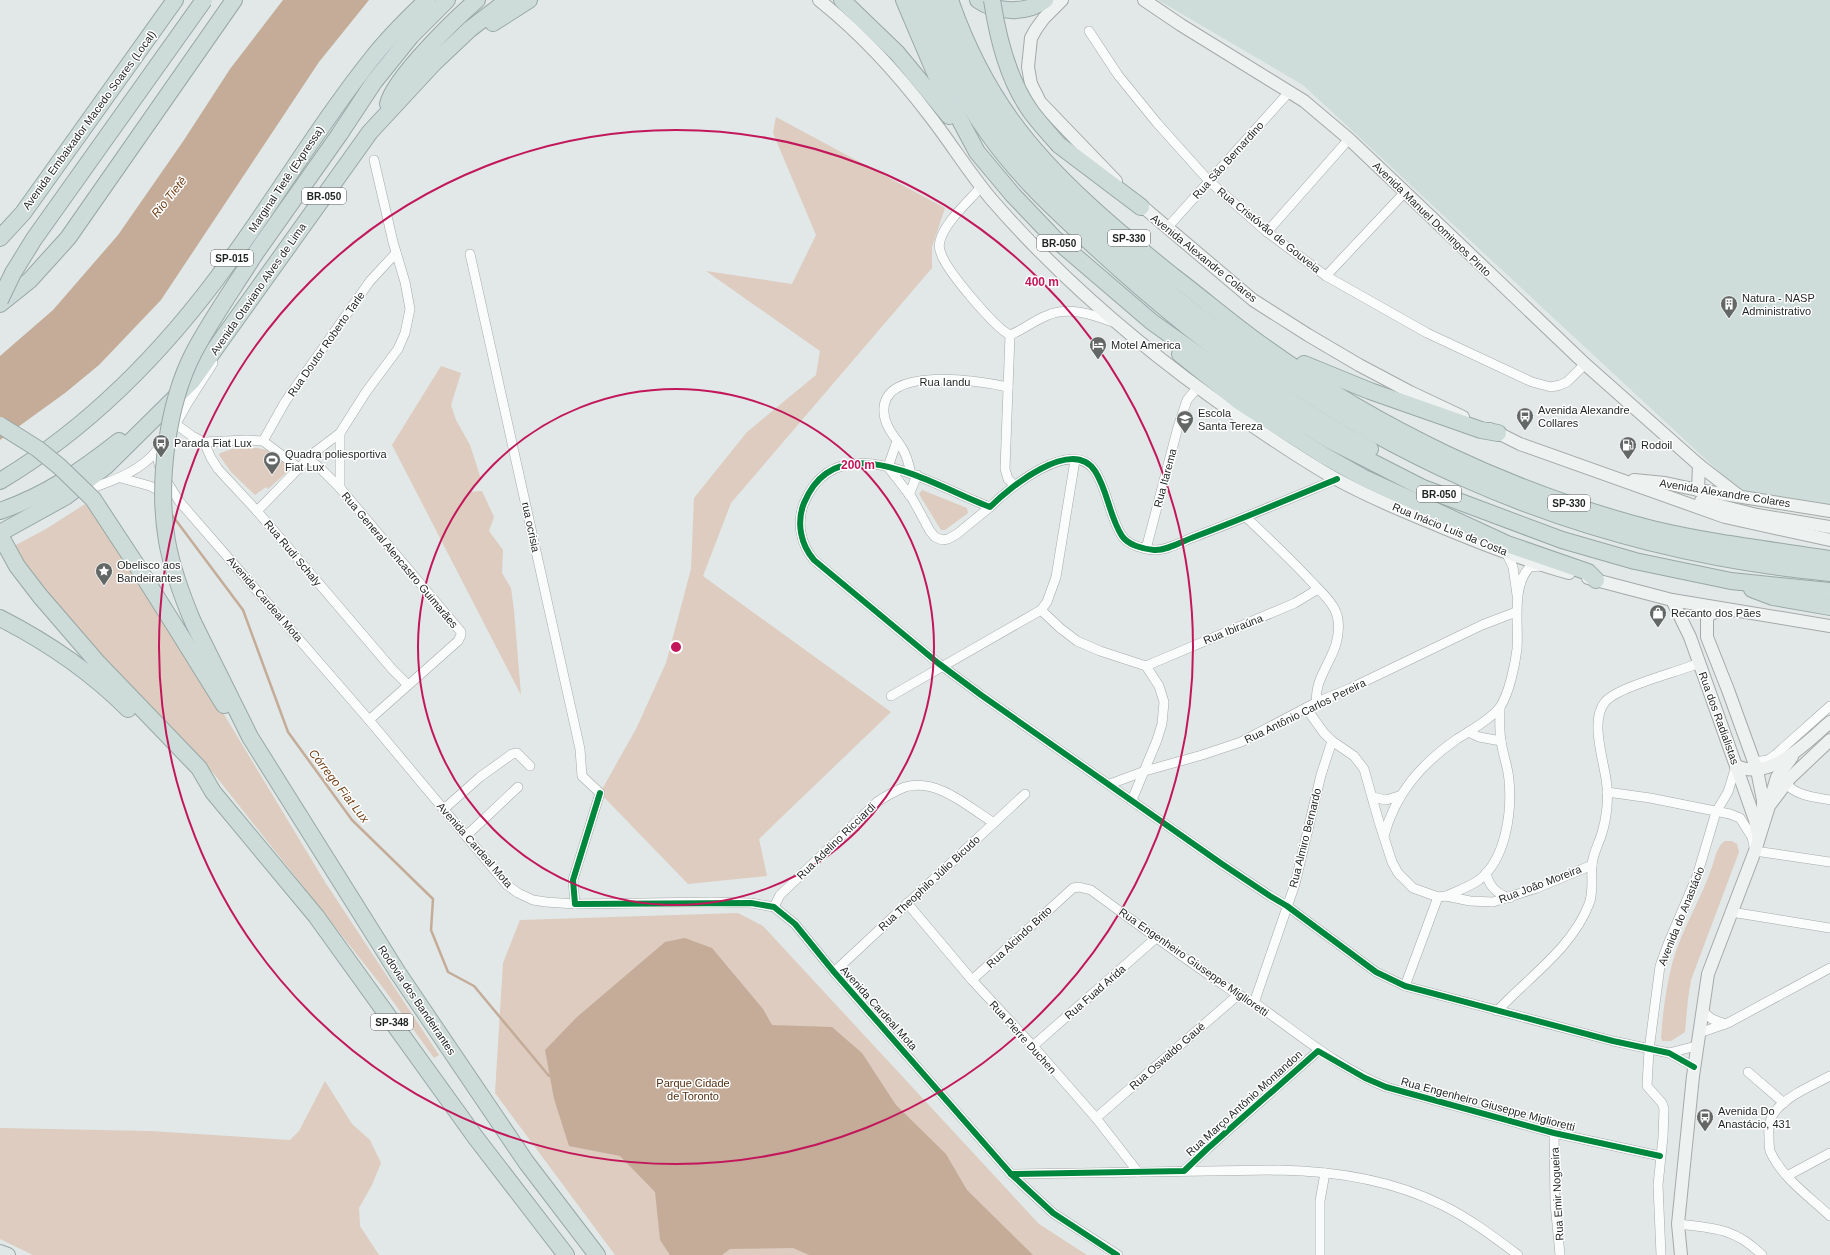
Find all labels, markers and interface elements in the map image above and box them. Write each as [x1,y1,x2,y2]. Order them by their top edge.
street label: Avenida Embaixador Macedo Soares (Local) [20,28,158,212]
street label: Rua São Bernardino [1190,119,1266,201]
street label: Marginal Tietê (Expressa) [246,124,326,234]
street label: Avenida Manuel Domingos Pinto [1370,159,1494,279]
water label: Rio Tietê [148,174,190,220]
street label: Rua Cristóvão de Gouveia [1215,185,1324,276]
road number: BR-050 [302,188,346,204]
street label: Avenida Alexandre Colares [1149,212,1260,305]
street label: Avenida Otaviano Alves de Lima [208,220,309,357]
road number: SP-330 [1108,230,1150,246]
road number: BR-050 [1037,235,1081,251]
road number: SP-015 [211,250,253,266]
text: 400 m [1025,275,1059,289]
street label: Rua Doutor Roberto Tarle [285,289,367,399]
place label: Natura - NASP Administrativo [1742,292,1815,317]
building icon: Natura - NASP Administrativo [1719,294,1739,319]
hotel icon: Motel America [1088,335,1108,360]
place label: Motel America [1111,339,1182,351]
street label: Rua Iandu [920,376,970,388]
place label: Avenida Alexandre Collares [1538,404,1630,429]
bus stop icon: Avenida Alexandre Collares [1515,406,1535,431]
place label: Escola Santa Tereza [1198,407,1264,432]
school or university icon: Escola Santa Tereza [1175,409,1195,434]
bus stop icon: Parada Fiat Lux [151,433,171,458]
fuel station icon: Rodoil [1618,435,1638,460]
place label: Parada Fiat Lux [174,437,252,449]
place label: Rodoil [1641,439,1672,451]
street label: Rua Itarema [1151,446,1179,509]
place label: Quadra poliesportiva Fiat Lux [285,448,387,473]
sports icon: Quadra poliesportiva Fiat Lux [262,450,282,475]
text: 200 m [841,458,875,472]
street label: Avenida Alexandre Colares [1659,477,1792,509]
road number: BR-050 [1417,486,1461,502]
street label: Rua General Alencastro Guimarães [340,490,461,631]
road number: SP-330 [1548,495,1590,511]
street label: Rua Inácio Luis da Costa [1391,500,1510,558]
street label: rua ocrisia [520,501,542,554]
street label: Rua Rudi Schaly [262,518,324,589]
street label: Avenida Cardeal Mota [225,554,306,645]
place label: Obelisco aos Bandeirantes [117,559,182,584]
place icon: Obelisco aos Bandeirantes [94,561,114,586]
shop icon: Recanto dos Pães [1648,603,1668,628]
place label: Recanto dos Pães [1671,607,1761,619]
street label: Rua Ibiraúna [1202,611,1265,646]
centre of rings [669,640,683,654]
street label: Rua dos Radialistas [1697,670,1742,766]
street label: Rua Antônio Carlos Pereira [1242,676,1368,746]
water label: Córrego Fiat Lux [306,746,373,826]
street label: Rua Almiro Bernardo [1287,787,1323,889]
street label: Avenida Cardeal Mota [435,800,516,891]
street label: Rua Adelino Ricciardi [794,800,878,882]
street label: Rua Theophilo Júlio Bicudo [876,833,982,933]
street label: Rua João Moreira [1497,862,1584,905]
street label: Avenida do Anastácio [1656,865,1706,967]
street label: Rua Alcindo Brito [984,904,1054,970]
street label: Rua Engenheiro Giuseppe Miglioretti [1117,906,1271,1018]
street label: Rodovia dos Bandeirantes [376,943,458,1057]
street label: Rua Fuad Arida [1062,962,1128,1022]
street label: Avenida Cardeal Mota [838,964,920,1053]
street label: Rua Pierre Duchen [987,998,1059,1076]
road number: SP-348 [371,1014,413,1030]
street label: Rua Oswaldo Gaué [1127,1020,1207,1092]
street label: Rua Março Antônio Montandon [1184,1048,1304,1158]
street label: Rua Engenheiro Giuseppe Miglioretti [1400,1075,1576,1133]
park label: Parque Cidade de Toronto [656,1077,730,1102]
place label: Avenida Do Anastácio, 431 [1718,1105,1791,1130]
bus stop icon: Avenida Do Anastácio, 431 [1695,1107,1715,1132]
street label: Rua Emir Nogueira [1549,1146,1565,1241]

